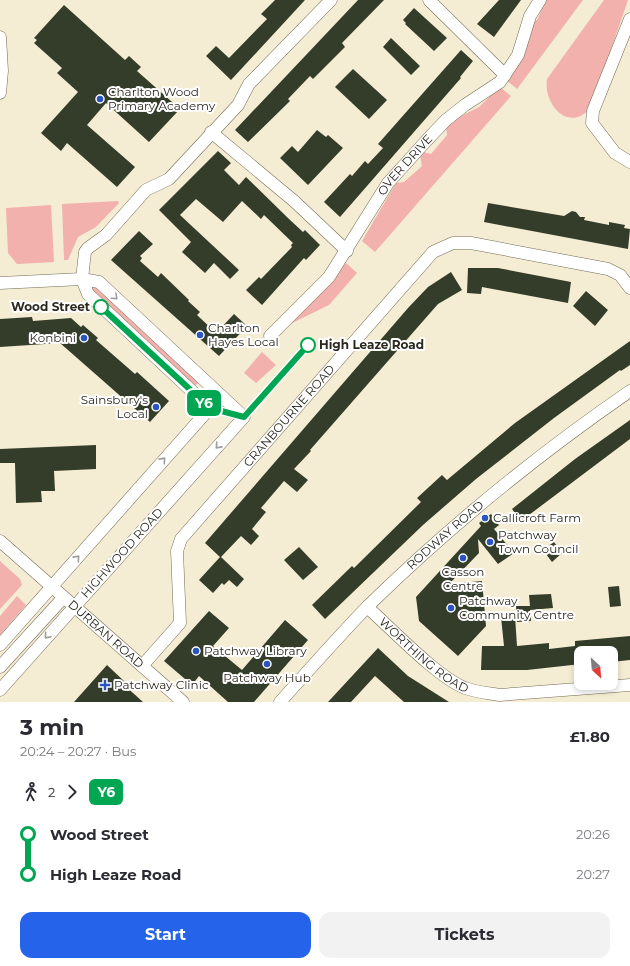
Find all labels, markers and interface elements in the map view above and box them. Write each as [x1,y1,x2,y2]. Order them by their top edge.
place label: Charlton Wood Primary Academy [108,84,216,113]
marker: Charlton Wood Primary Academy [95,94,105,104]
street label: OVER DRIVE [374,131,435,198]
one-way arrow [110,292,118,299]
place label: Wood Street [11,299,91,314]
marker: Wood Street [93,299,109,315]
place label: Charlton Hayes Local [208,320,279,349]
place label: Konbini [29,330,76,345]
marker: Charlton Hayes Local [195,330,205,340]
marker: Konbini [79,333,89,343]
marker: High Leaze Road [300,337,316,353]
place label: High Leaze Road [319,337,424,352]
street label: CRANBOURNE ROAD [240,361,338,470]
line badge: Y6 [186,390,222,416]
place label: Sainsbury's Local [81,392,148,421]
text: Y6 [195,394,213,412]
marker: Sainsbury's Local [151,402,161,412]
one-way arrow [216,441,223,448]
one-way arrow [159,458,166,465]
street label: RODWAY ROAD [403,497,486,573]
street label: HIGHWOOD ROAD [77,505,166,601]
place label: Callicroft Farm [493,510,581,525]
marker: Callicroft Farm [480,513,490,523]
place label: Patchway Town Council [498,527,578,556]
marker: Patchway Town Council [485,537,495,547]
marker: Casson Centre [458,553,468,563]
one-way arrow [73,555,80,563]
place label: Casson Centre [442,564,484,593]
place label: Patchway Community Centre [459,593,574,622]
street label: DURBAN ROAD [65,596,147,671]
marker: Patchway Community Centre [446,603,456,613]
street label: WORTHING ROAD [376,614,471,696]
one-way arrow [44,631,52,639]
place label: Patchway Library [204,643,307,658]
marker: Patchway Library [191,646,201,656]
north arrow [574,646,618,690]
map controls [574,646,618,690]
marker: Patchway Hub [262,659,272,669]
place label: Patchway Hub [223,670,311,685]
place label: Patchway Clinic [114,677,209,692]
marker: Patchway Clinic [99,679,111,691]
text: 3 min [20,714,84,741]
text: £1.80 [570,727,610,746]
text: 20:24 – 20:27 · Bus [20,743,136,759]
icon: walk [20,781,42,803]
icon: forward [61,781,83,803]
text: Y6 [97,783,115,801]
text: 2 [48,784,55,800]
text: Wood Street [50,825,149,844]
text: 20:26 [576,826,610,842]
text: High Leaze Road [50,865,181,884]
text: 20:27 [576,866,610,882]
button: Start [20,912,311,958]
button: Tickets [319,912,610,958]

